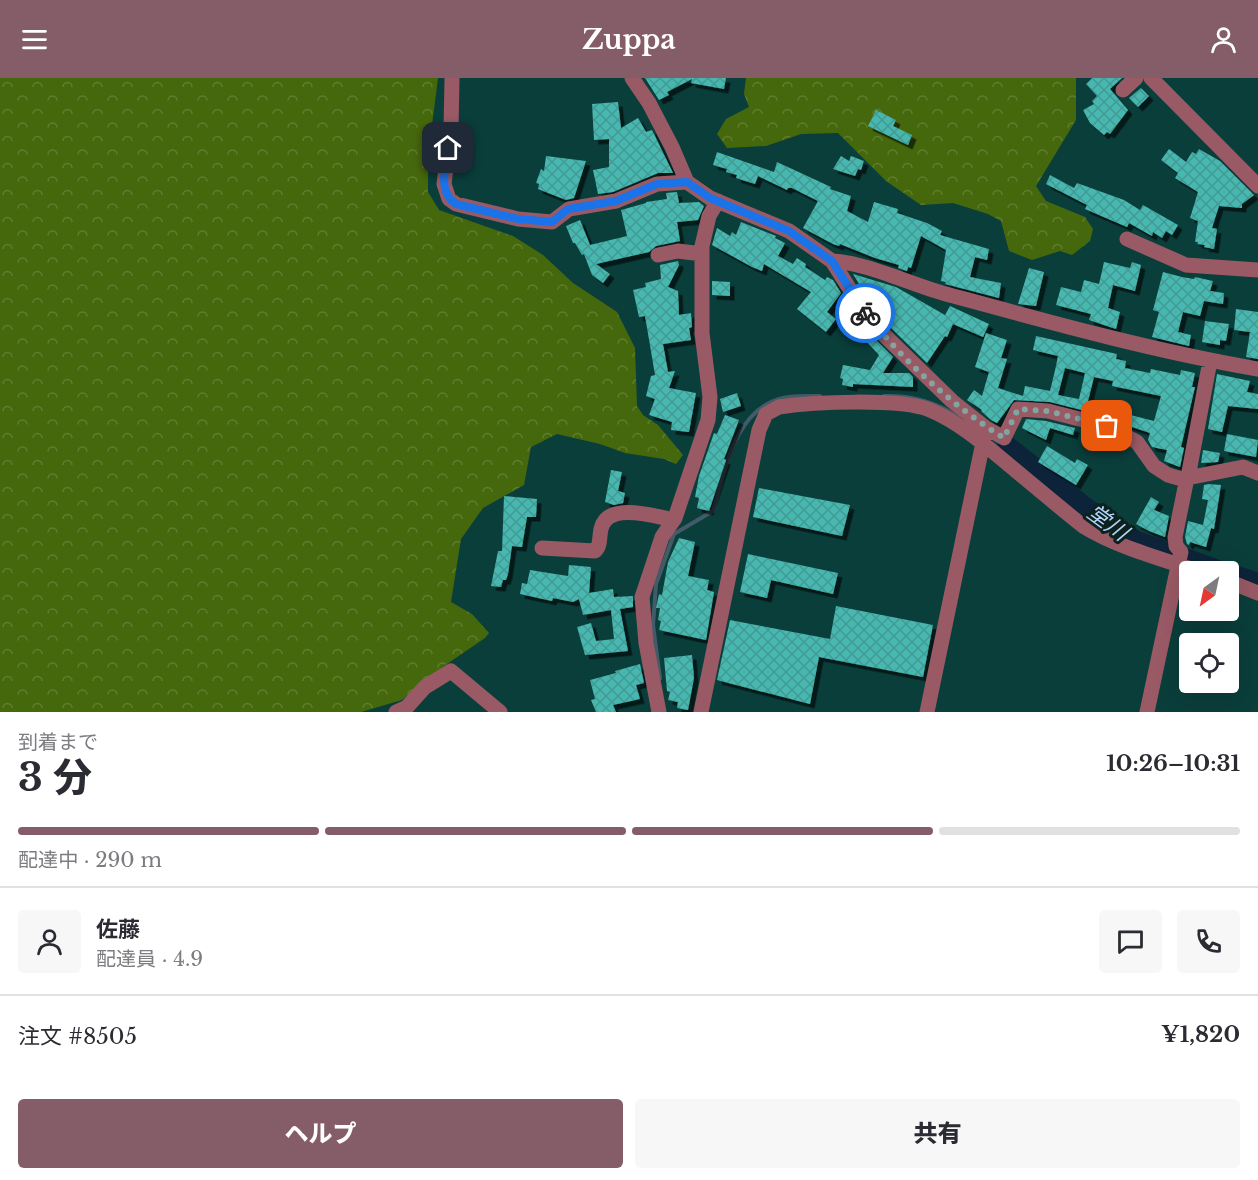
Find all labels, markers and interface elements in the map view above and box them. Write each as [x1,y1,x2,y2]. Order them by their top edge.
icon: menu [18,23,51,56]
text: Zuppa [582,23,676,56]
icon: person [1207,23,1240,56]
pin [422,122,473,173]
icon: home [431,131,464,164]
courier [835,283,895,343]
icon: bike [849,297,882,330]
pin [1081,400,1132,451]
icon: bag [1090,409,1123,442]
water label: 堂川 [1082,499,1135,547]
north arrow [1179,561,1239,621]
map controls [1179,561,1239,693]
button: locate [1179,633,1239,693]
text: 到着まで [18,730,98,754]
text: 10:26–10:31 [1106,750,1240,777]
text: 3 分 [18,753,92,802]
text: 配達中 · 290 m [18,848,162,872]
button: person [18,910,81,973]
button: chat [1099,910,1162,973]
button: phone [1177,910,1240,973]
text: 佐藤 [96,916,140,943]
text: 配達員 · 4.9 [96,947,203,971]
text: ¥1,820 [1161,1021,1240,1048]
text: 注文 #8505 [18,1023,137,1050]
button: ヘルプ [18,1099,623,1168]
button: 共有 [635,1099,1240,1168]

